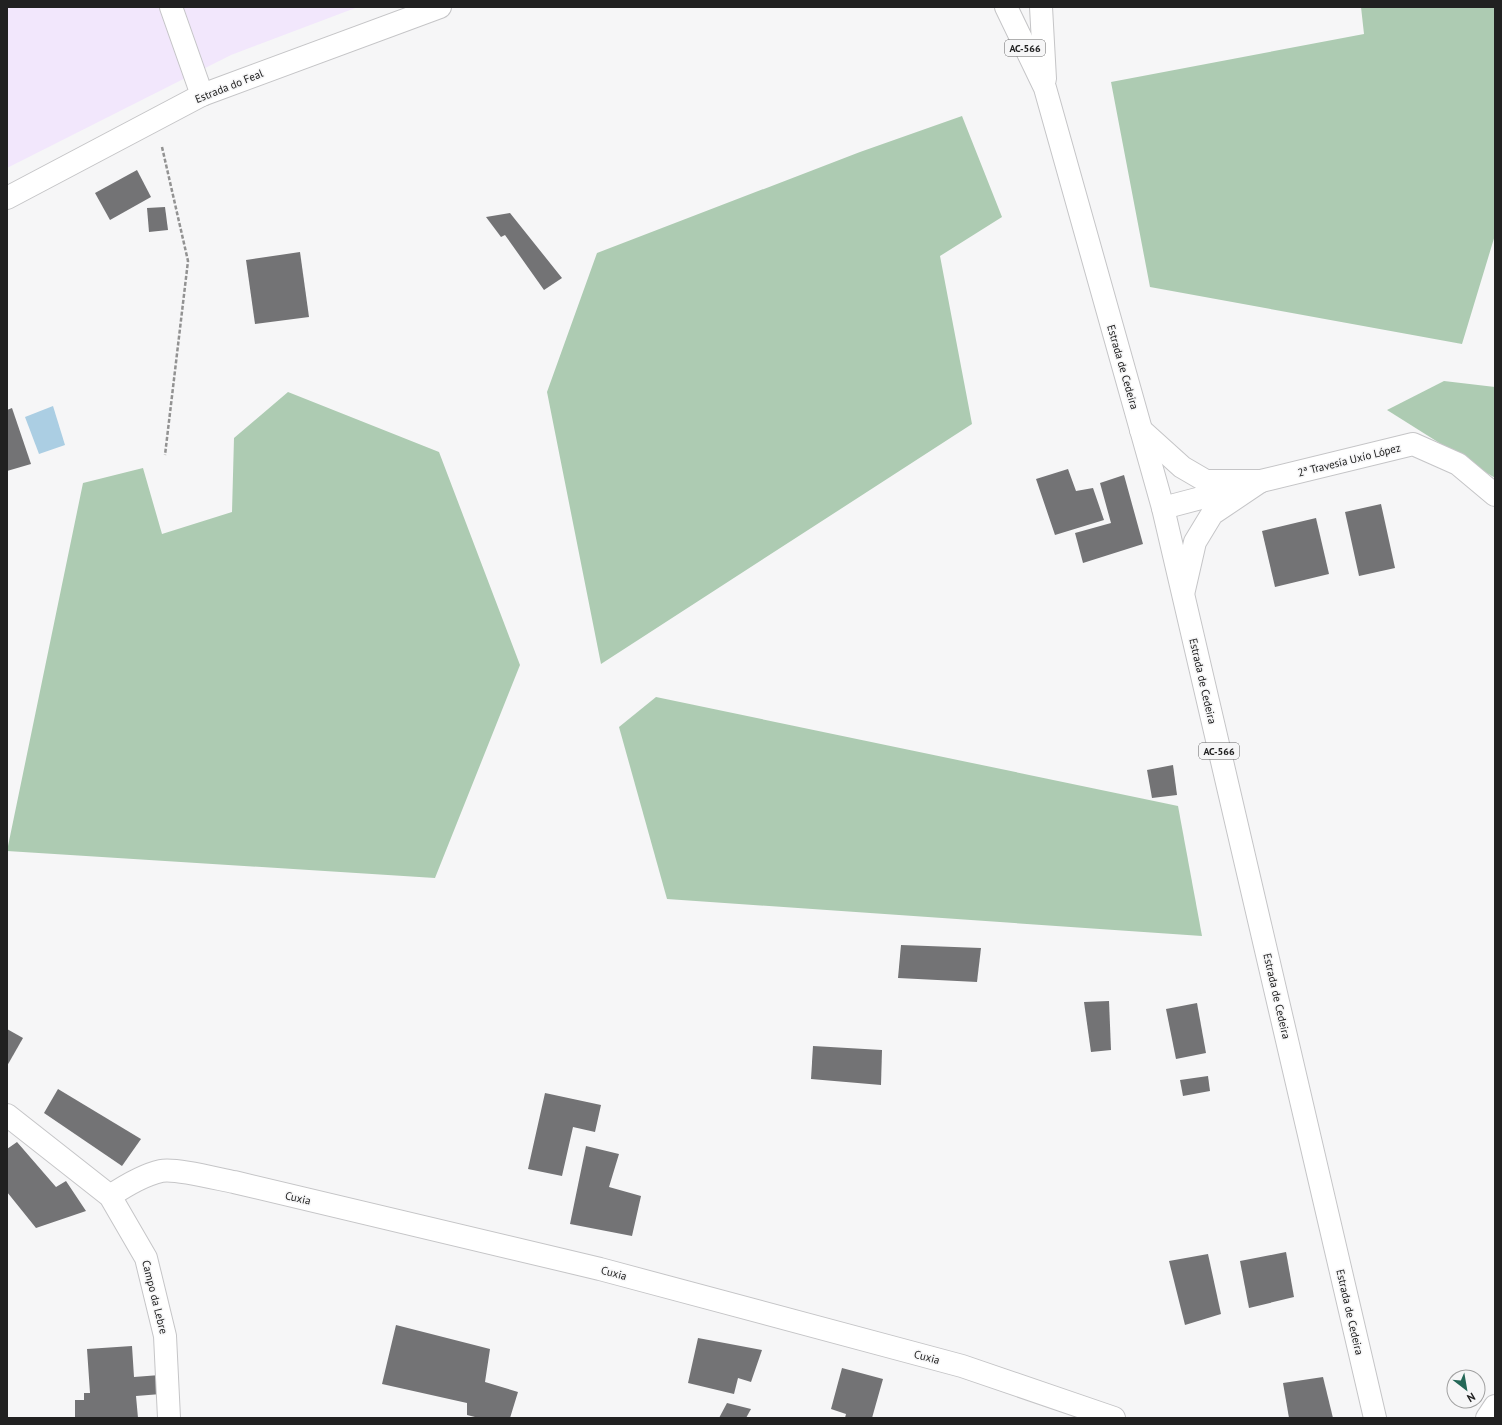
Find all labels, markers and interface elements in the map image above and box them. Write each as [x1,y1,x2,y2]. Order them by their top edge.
road number: AC-566 [1005,40,1045,56]
street label: Estrada do Feal [193,66,266,106]
street label: Estrada de Cedeira [1104,323,1142,411]
street label: 2ª Travesía Uxío López [1296,440,1402,480]
street label: Estrada de Cedeira [1186,637,1220,725]
road number: AC-566 [1199,743,1239,759]
street label: Estrada de Cedeira [1260,952,1294,1040]
street label: Cuxia [284,1188,312,1208]
street label: Campo da Lebre [139,1259,171,1336]
street label: Cuxia [600,1263,628,1283]
street label: Estrada de Cedeira [1333,1268,1367,1356]
street label: Cuxia [913,1347,941,1367]
north arrow [1446,1369,1486,1409]
text: N [1464,1390,1478,1405]

